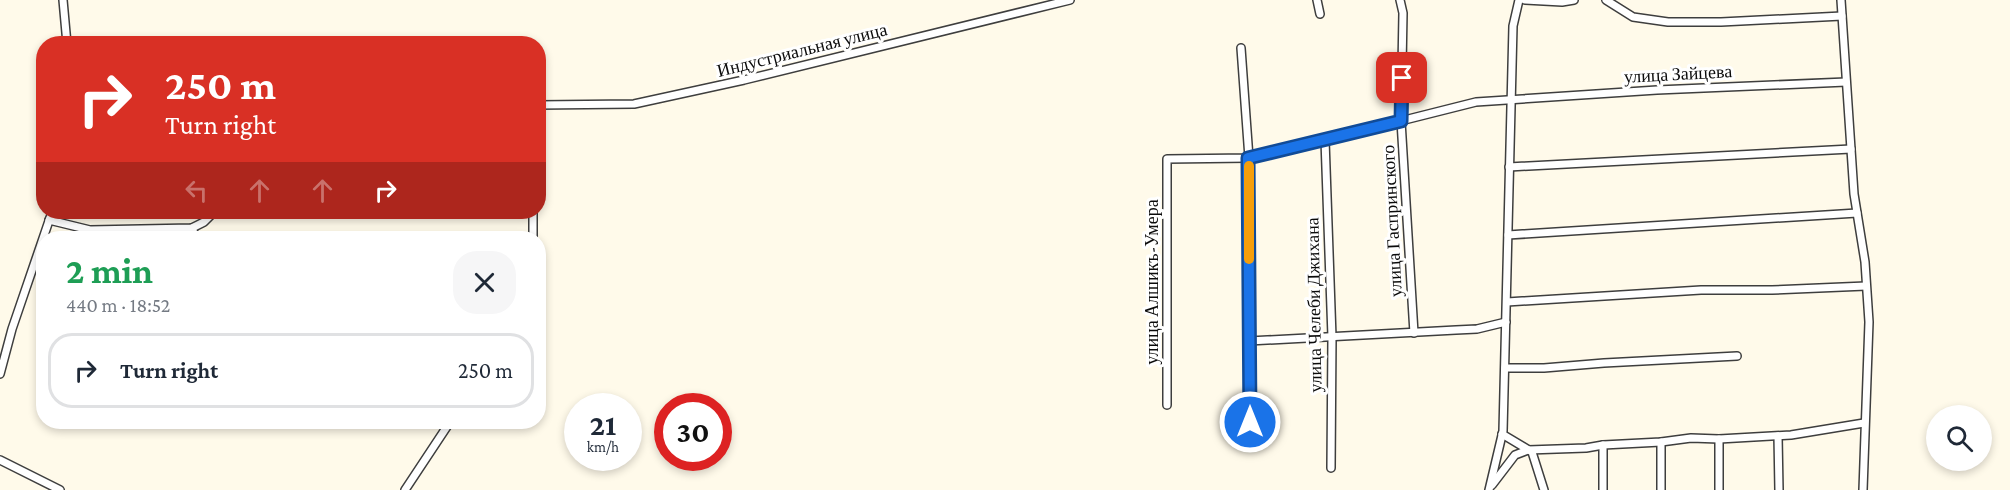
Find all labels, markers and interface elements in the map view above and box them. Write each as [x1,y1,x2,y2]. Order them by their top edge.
street label: Индустриальная улица [715,19,889,81]
pin [1376,52,1427,103]
icon: right [66,60,144,138]
text: 250 m [165,61,276,108]
icon: arrive [1385,61,1418,94]
street label: улица Зайцева [1623,61,1733,87]
text: Turn right [165,110,276,140]
street label: улица Гаспринского [1378,144,1406,298]
icon: left [180,174,213,207]
icon: ahead [243,174,276,207]
icon: ahead [306,174,339,207]
icon: right [369,174,402,207]
street label: улица Алшикъ-Умера [1142,199,1162,365]
street label: улица Челеби Джихана [1302,217,1326,393]
text: 2 min [66,251,153,291]
button: close [453,251,516,314]
text: 440 m · 18:52 [66,294,170,316]
icon: right [69,354,102,387]
text: Turn right [120,358,218,383]
text: 250 m [458,358,513,383]
position arrow [1218,390,1282,454]
speed limit sign: 30 [654,393,732,471]
map controls [1926,405,1992,471]
button: search [1926,405,1992,471]
text: 21 [590,408,616,441]
text: km/h [587,439,619,455]

